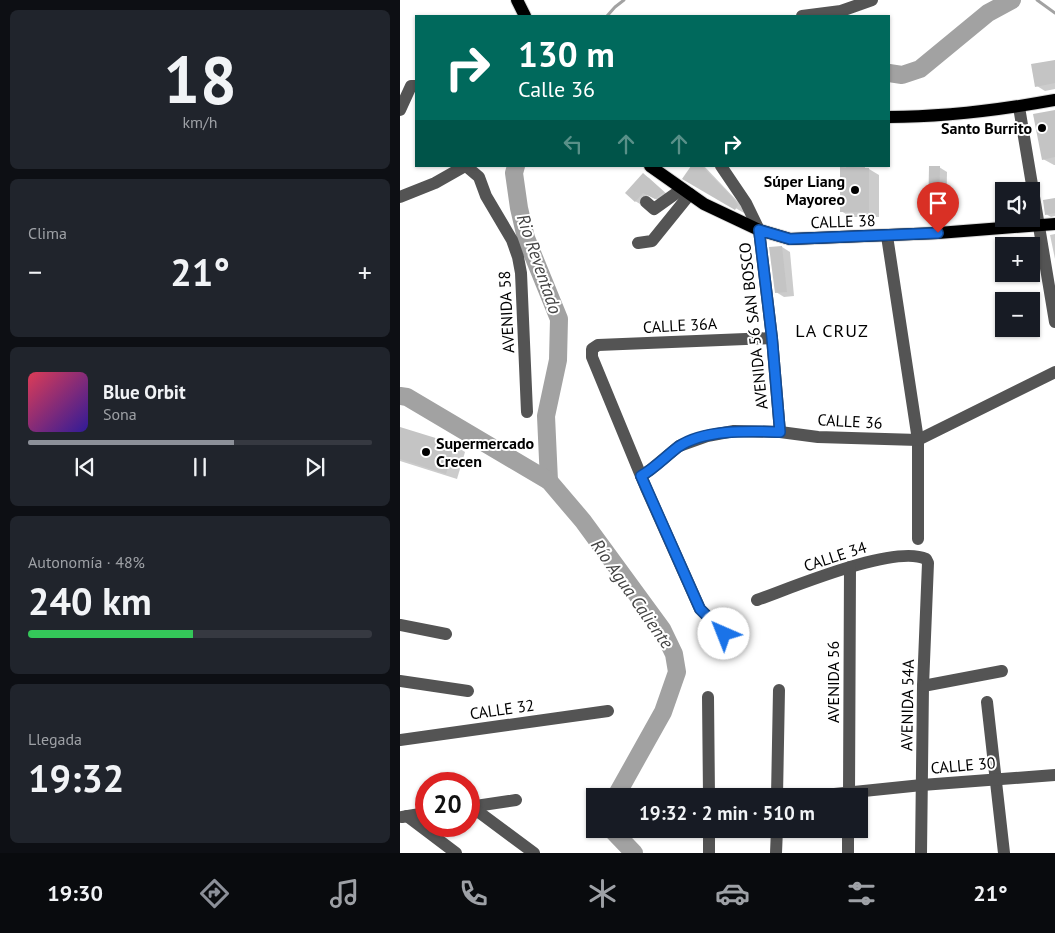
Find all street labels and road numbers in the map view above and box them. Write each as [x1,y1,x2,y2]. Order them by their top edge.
street label: CALLE 38 [810,210,876,232]
street label: AVENIDA 56 SAN BOSCO [734,241,772,410]
street label: AVENIDA 58 [494,270,518,354]
street label: CALLE 36A [642,313,718,337]
street label: CALLE 36 [817,409,883,433]
street label: CALLE 34 [801,536,869,576]
street label: AVENIDA 56 [823,641,843,723]
street label: AVENIDA 54A [896,658,918,751]
street label: CALLE 32 [468,695,536,723]
street label: CALLE 30 [930,752,996,778]

